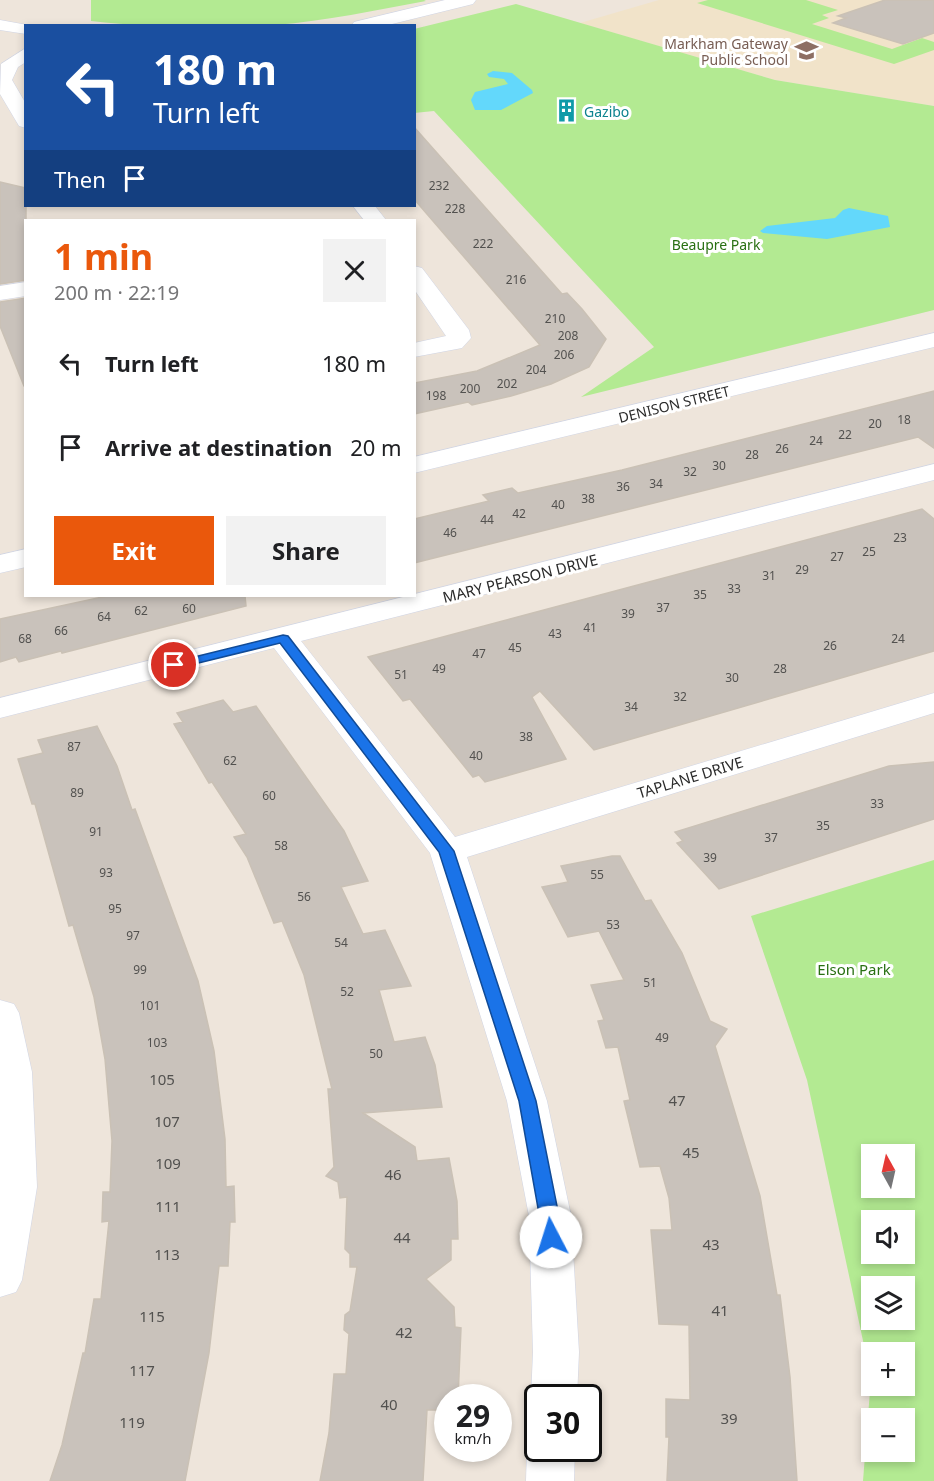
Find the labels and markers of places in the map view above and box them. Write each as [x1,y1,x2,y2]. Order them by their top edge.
place label: Markham Gateway Public School [664,34,789,69]
school or university icon: Markham Gateway Public School [793,38,819,64]
building icon: Gazibo [553,98,579,124]
place label: Gazibo [584,102,629,121]
pin [148,639,199,690]

